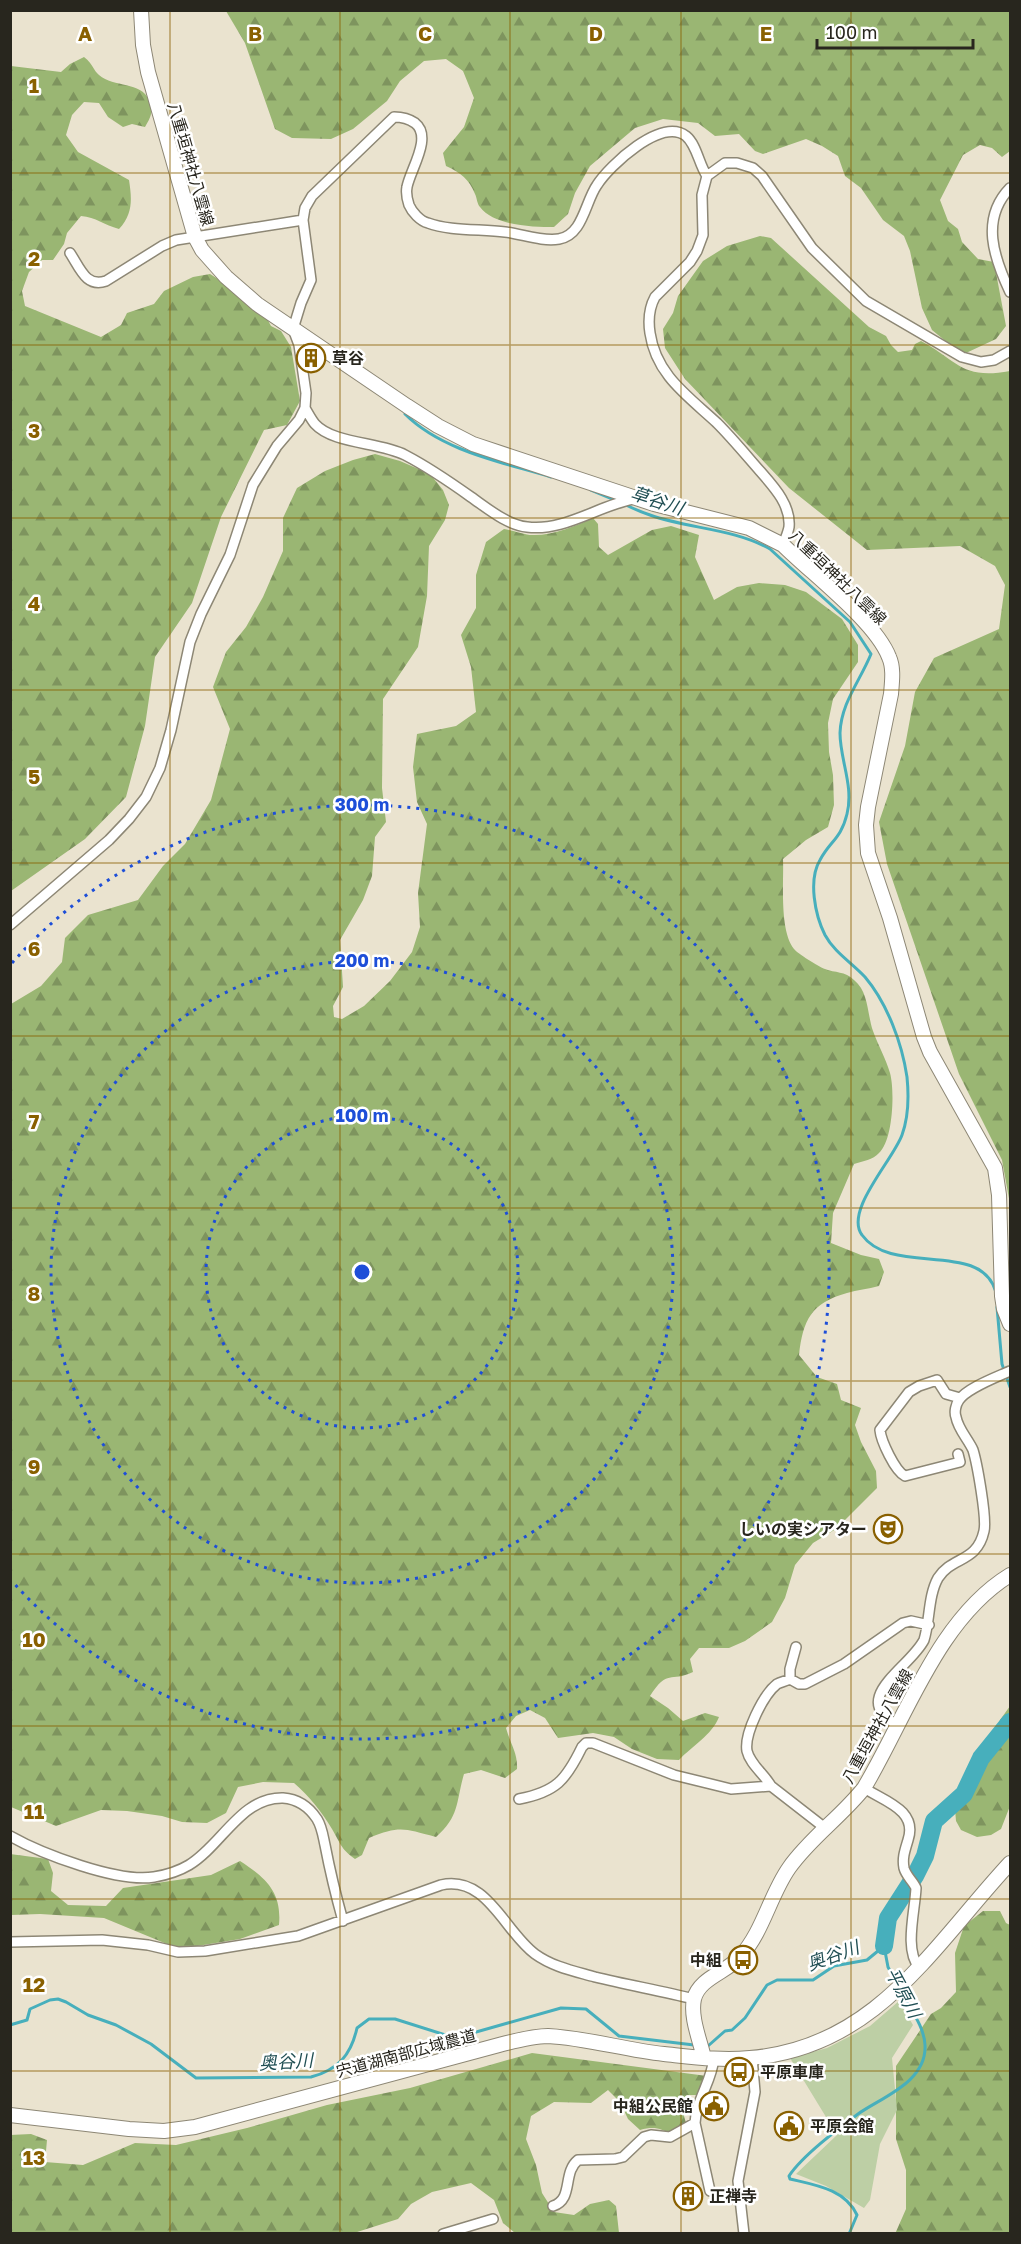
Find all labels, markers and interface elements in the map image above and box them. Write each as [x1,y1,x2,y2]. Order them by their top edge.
scale bar [817,12,973,50]
text: A [78,21,92,45]
text: B [248,21,262,45]
text: C [418,21,432,45]
text: D [589,21,603,45]
text: E [760,21,772,45]
text: 100 m [826,21,877,43]
text: 1 [29,73,39,97]
street label: 八重垣神社八雲線 [164,100,218,228]
text: 2 [28,246,40,270]
building icon: 草谷 [295,342,327,374]
place label: 草谷 [332,348,364,368]
text: 3 [28,418,40,442]
water label: 草谷川 [628,481,688,519]
street label: 八重垣神社八雲線 [785,525,891,629]
text: 4 [28,591,40,615]
text: 5 [28,764,40,788]
text: 300 m [335,793,389,815]
text: 6 [28,936,40,960]
text: 200 m [335,949,389,971]
text: 100 m [336,1104,388,1126]
text: 7 [29,1109,40,1133]
centre of rings [352,1262,372,1282]
text: 8 [28,1281,40,1305]
text: 9 [28,1454,40,1478]
theatre icon: しいの実シアター [872,1513,904,1545]
place label: しいの実シアター [739,1519,867,1539]
text: 10 [22,1627,46,1651]
street label: 八重垣神社八雲線 [837,1665,917,1787]
text: 11 [24,1799,44,1823]
water label: 奥谷川 [804,1935,864,1975]
bus stop icon: 中組 [727,1944,759,1976]
place label: 中組 [690,1950,722,1970]
water label: 平原川 [881,1964,927,2023]
text: 12 [23,1972,45,1996]
street label: 宍道湖南部広域農道 [334,2025,478,2081]
water label: 奥谷川 [258,2048,315,2073]
bus stop icon: 平原車庫 [723,2056,755,2088]
place label: 平原車庫 [760,2062,824,2082]
public building icon: 中組公民館 [698,2090,730,2122]
place label: 中組公民館 [613,2096,693,2116]
public building icon: 平原会館 [773,2110,805,2142]
place label: 平原会館 [810,2116,874,2136]
text: 13 [23,2145,45,2169]
building icon: 正禅寺 [672,2180,704,2212]
place label: 正禅寺 [709,2186,757,2206]

